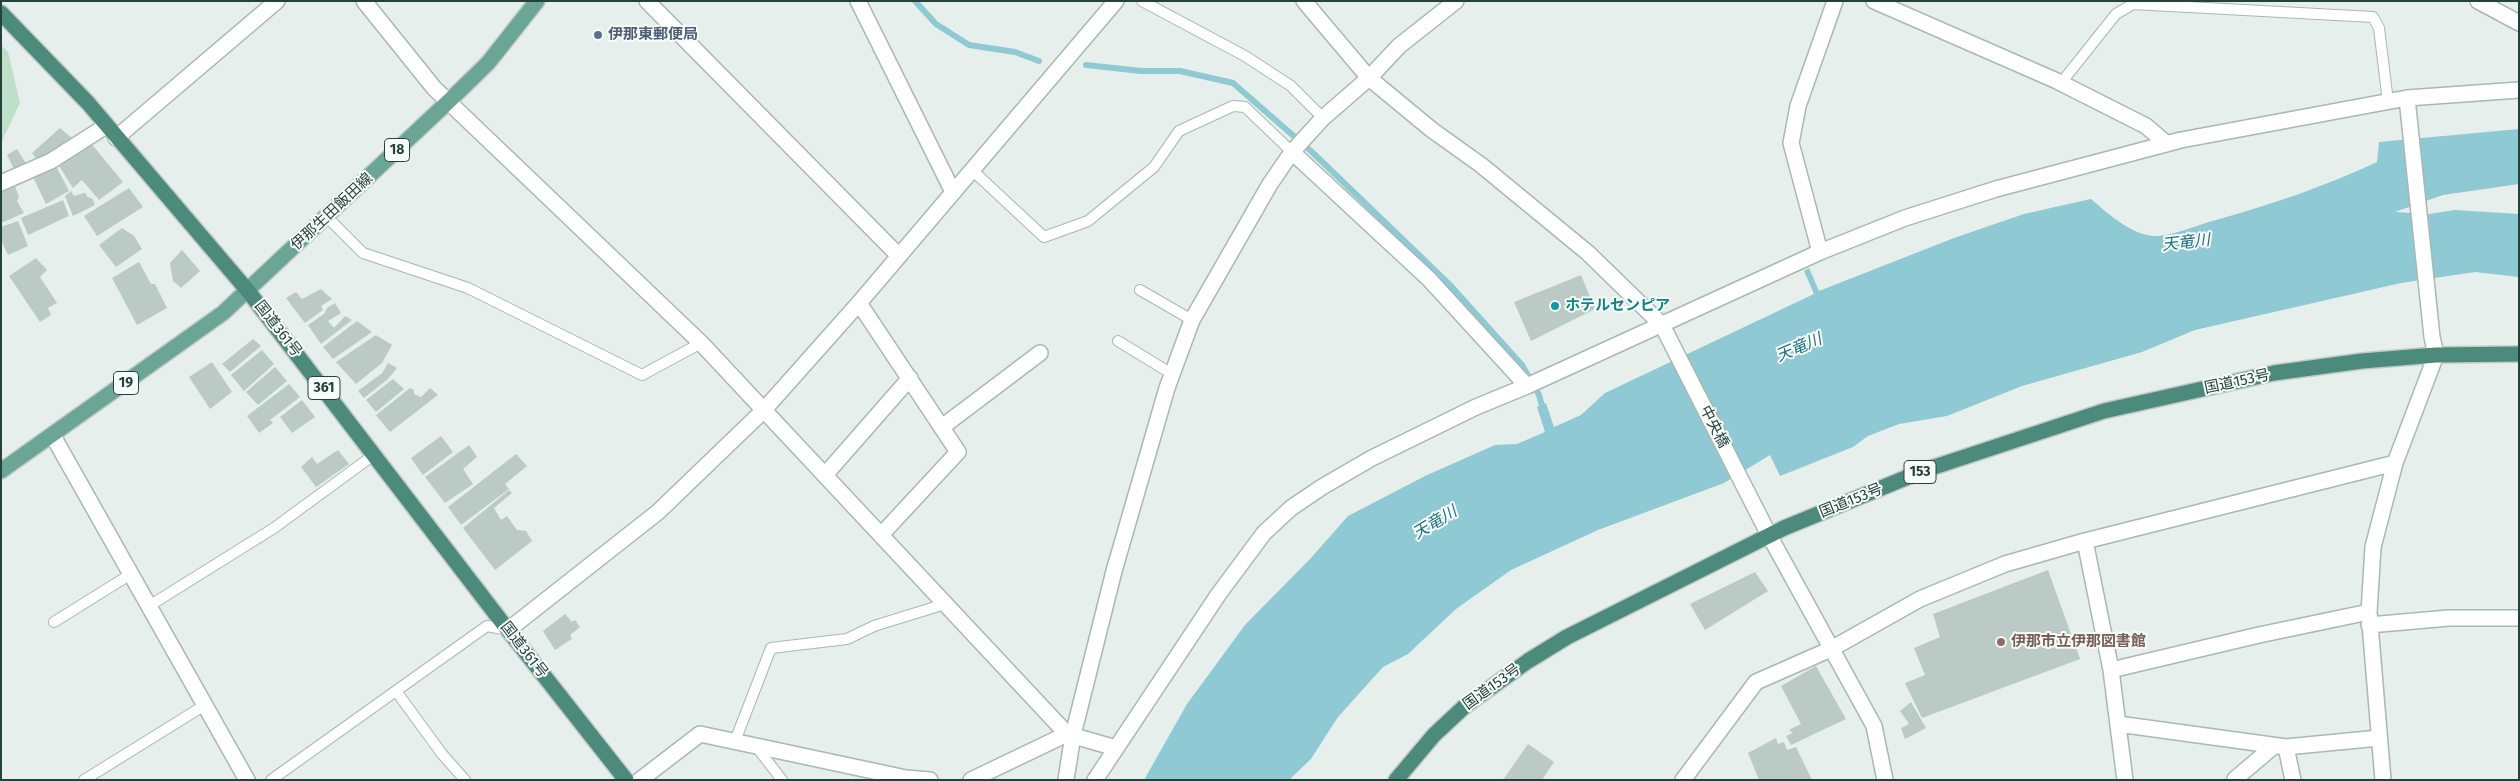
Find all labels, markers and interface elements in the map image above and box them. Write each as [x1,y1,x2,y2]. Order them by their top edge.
place label: 伊那東郵便局 [608,26,698,44]
marker: 伊那東郵便局 [592,29,604,41]
road number: 18 [384,138,410,162]
street label: 伊那生田飯田線 [287,170,377,254]
water label: 天竜川 [2161,231,2211,255]
street label: 国道361号 [251,297,305,361]
place label: ホテルセンピア [1565,297,1670,315]
marker: ホテルセンピア [1549,300,1561,312]
water label: 天竜川 [1773,330,1825,366]
street label: 国道153号 [2203,366,2271,398]
road number: 19 [114,372,138,394]
road number: 361 [308,376,340,399]
street label: 中央橋 [1696,403,1732,451]
road number: 153 [1904,461,1936,484]
street label: 国道153号 [1817,480,1885,522]
water label: 天竜川 [1409,502,1461,544]
street label: 国道361号 [497,618,551,682]
place label: 伊那市立伊那図書館 [2011,633,2146,651]
marker: 伊那市立伊那図書館 [1995,636,2007,648]
street label: 国道153号 [1460,660,1524,714]

